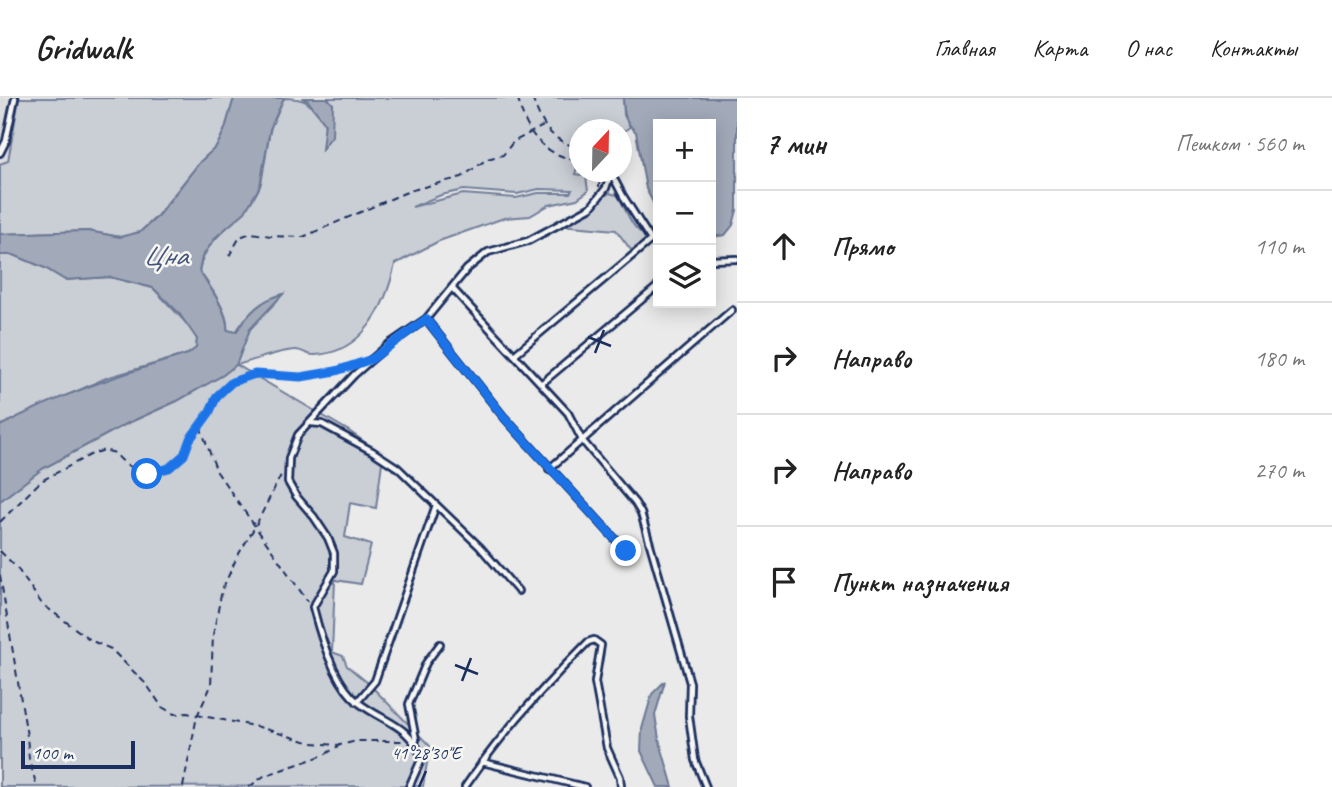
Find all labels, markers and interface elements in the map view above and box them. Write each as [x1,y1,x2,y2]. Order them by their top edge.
text: Gridwalk [35,27,132,69]
text: Главная [934,33,995,63]
text: Карта [1033,33,1087,63]
text: О нас [1125,33,1172,63]
text: Контакты [1210,33,1297,63]
north arrow [569,119,632,182]
map controls [653,119,716,308]
button: + [653,119,716,182]
text: 7 мин [765,125,826,163]
text: Пешком · 560 m [1176,129,1304,158]
button: − [653,182,716,245]
icon: ahead [765,227,803,265]
text: Прямо [832,230,894,263]
text: 110 m [1255,232,1304,261]
water label: Цна [143,236,190,274]
button: layers [653,245,716,308]
icon: right [765,339,803,377]
text: Направо [832,342,911,375]
text: 180 m [1255,344,1304,373]
icon: right [765,451,803,489]
text: Направо [832,454,911,487]
text: 270 m [1255,456,1304,485]
route start [131,458,162,489]
route end [610,535,641,566]
icon: arrive [765,563,803,601]
text: Пункт назначения [832,566,1008,599]
scale bar [21,738,135,770]
text: 100 m [32,741,73,765]
text: 41°28'30"E [391,742,463,764]

